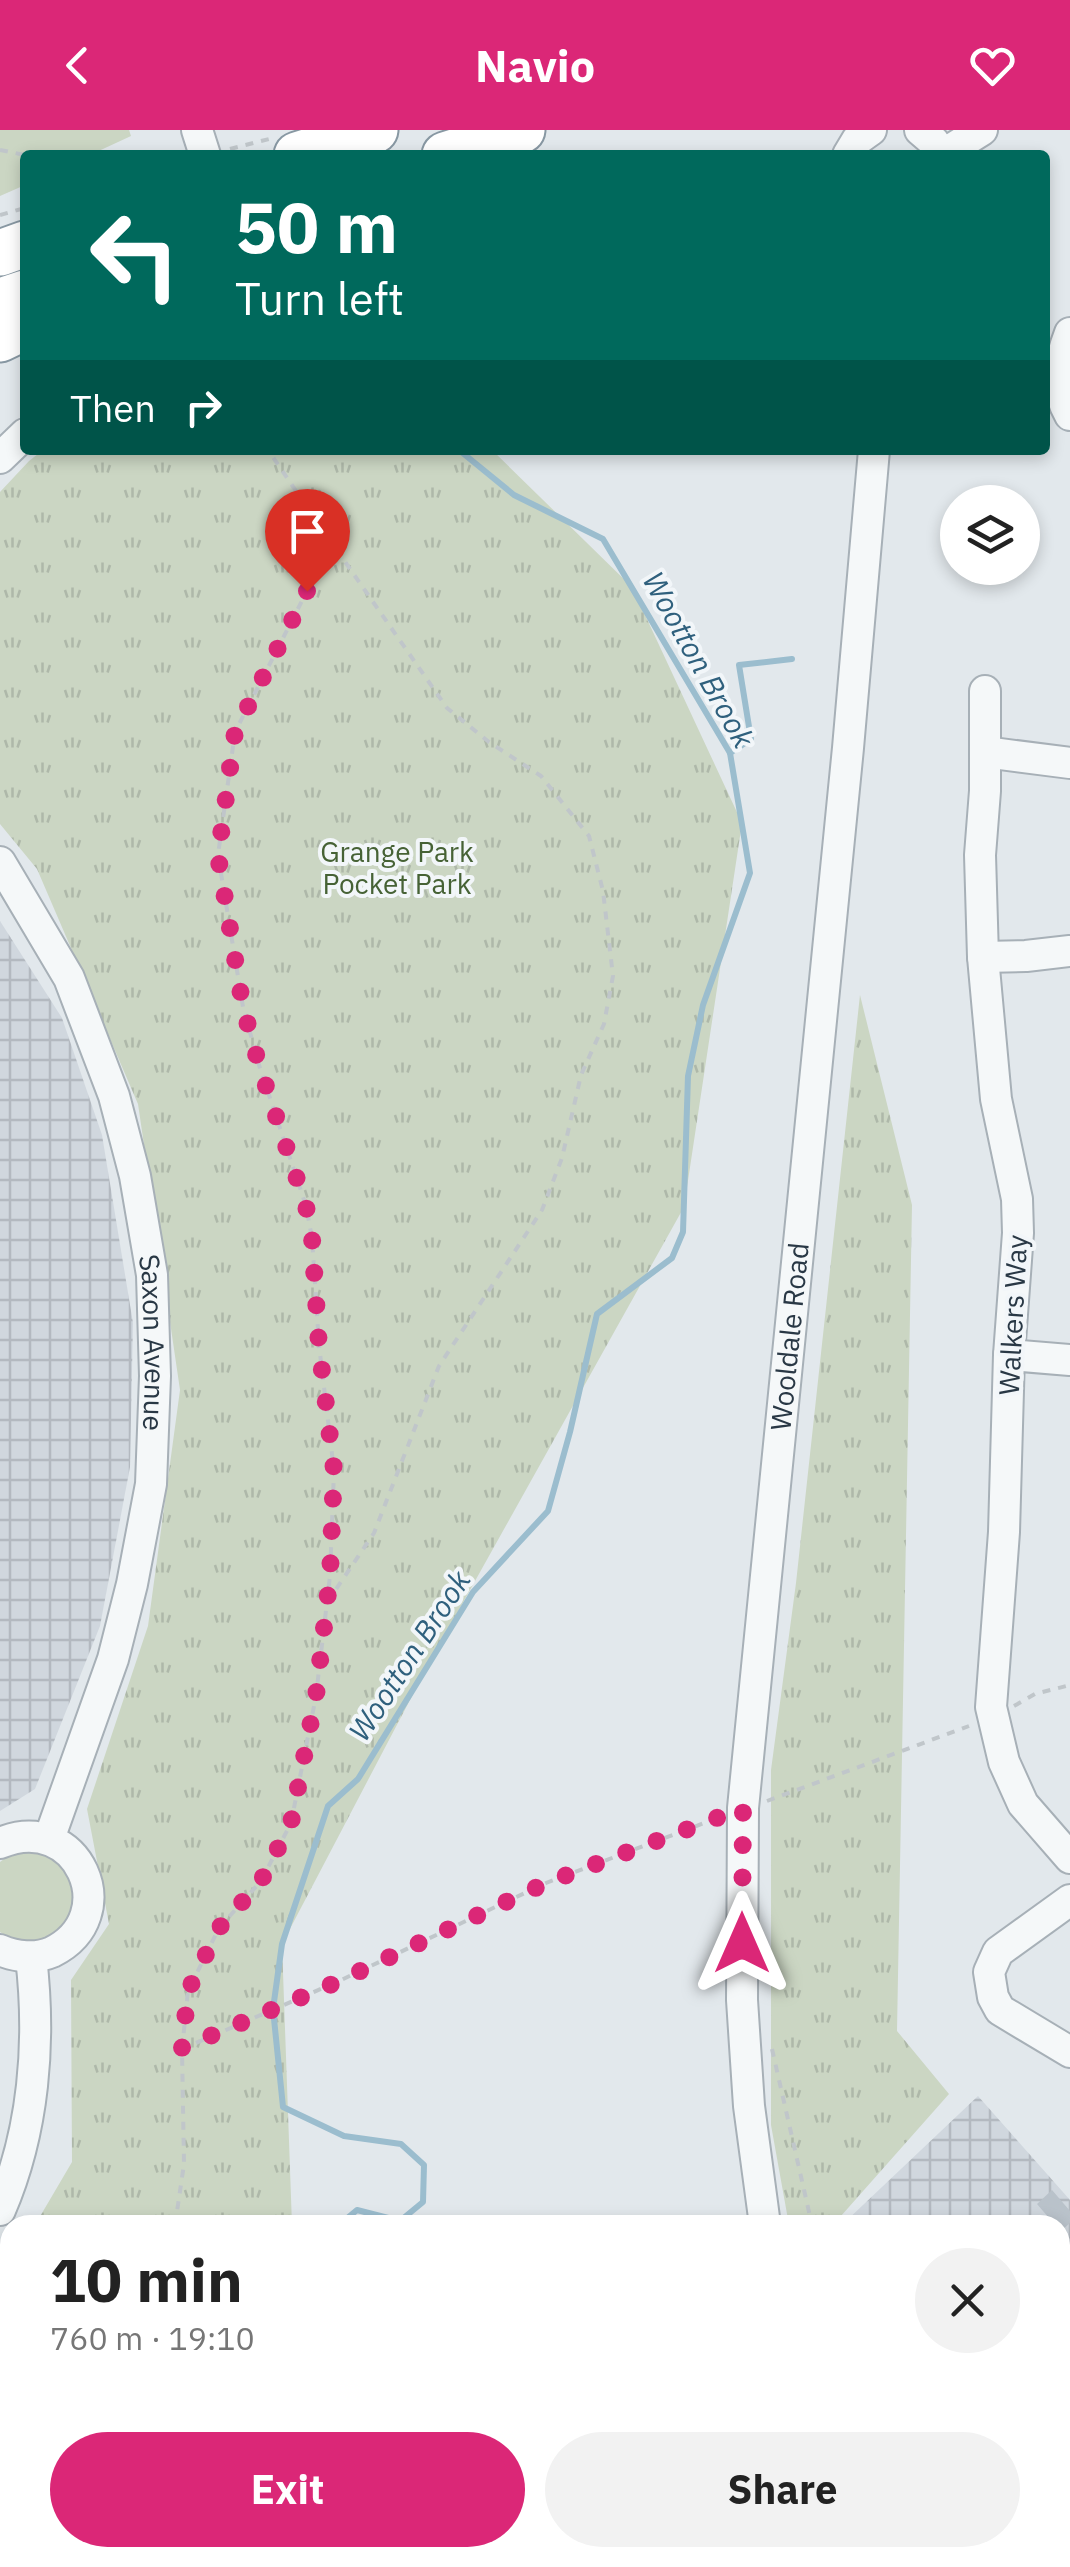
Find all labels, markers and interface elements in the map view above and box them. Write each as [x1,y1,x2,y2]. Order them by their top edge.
text: Navio [475,36,595,94]
icon: back [50,38,105,93]
icon: heart [965,38,1020,93]
text: 50 m [235,181,398,272]
icon: left [70,190,200,320]
text: Turn left [235,269,404,327]
icon: right [176,380,231,435]
text: Then [70,383,156,432]
map controls [940,485,1040,585]
button: layers [940,485,1040,585]
pin [265,489,350,592]
icon: arrive [280,504,335,559]
water label: Wootton Brook [635,564,764,755]
park label: Grange Park Pocket Park [320,833,474,902]
street label: Walkers Way [990,1234,1035,1396]
street label: Wooldale Road [761,1241,817,1432]
street label: Saxon Avenue [131,1251,174,1432]
water label: Wootton Brook [339,1562,479,1748]
position arrow [690,1891,794,1995]
text: 10 min [50,2240,243,2319]
button: close [915,2248,1020,2353]
text: 760 m · 19:10 [50,2317,255,2359]
button: Exit [50,2432,525,2547]
button: Share [545,2432,1020,2547]

